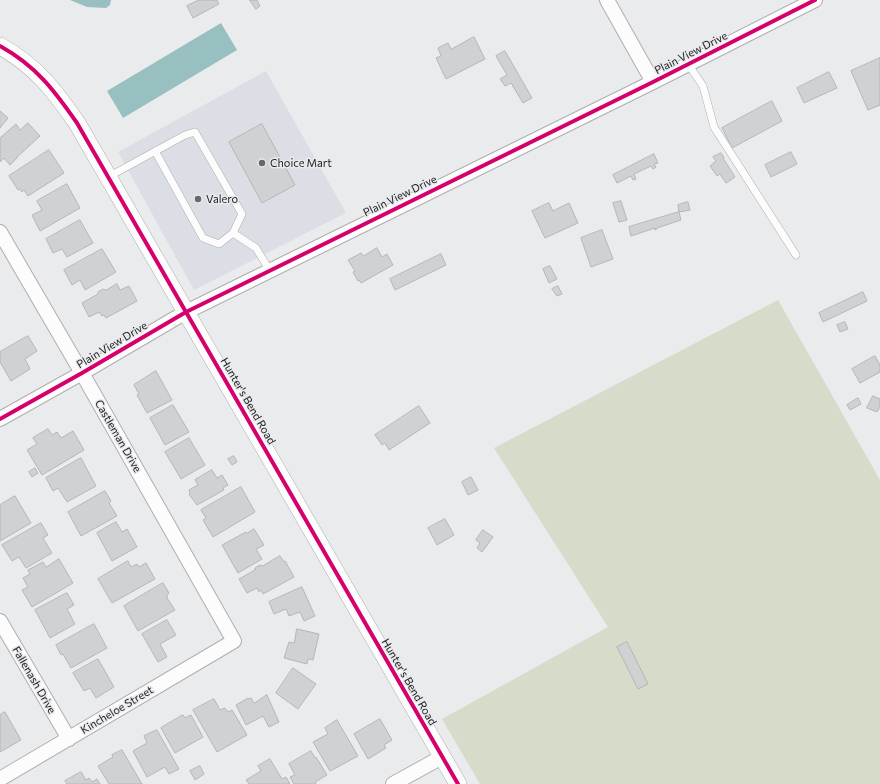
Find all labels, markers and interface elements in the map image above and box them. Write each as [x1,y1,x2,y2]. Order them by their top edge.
street label: Plain View Drive [652,29,730,77]
place label: Choice Mart [270,156,332,170]
marker: Choice Mart [257,158,267,168]
street label: Plain View Drive [361,172,439,220]
place label: Valero [206,192,238,206]
marker: Valero [193,194,203,204]
street label: Plain View Drive [74,319,150,371]
street label: Hunter's Bend Road [218,355,278,447]
street label: Castleman Drive [92,397,144,475]
street label: Hunter's Bend Road [379,636,439,728]
street label: Fallenash Drive [9,644,59,716]
street label: Kincheloe Street [78,683,156,737]

